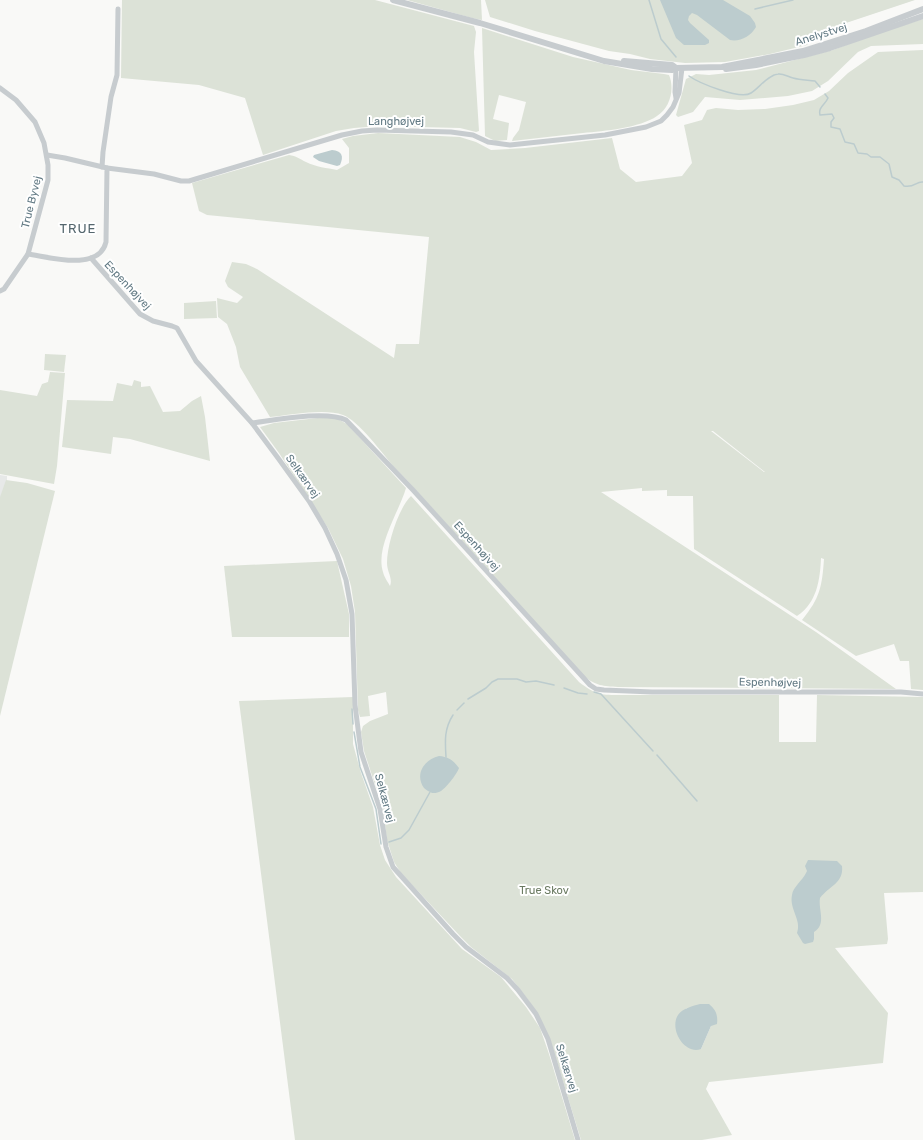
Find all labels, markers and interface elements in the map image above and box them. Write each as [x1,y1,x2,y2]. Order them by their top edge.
street label: Anelystvej [794,20,849,49]
street label: Langhøjvej [368,115,424,128]
street label: True Byvej [19,174,44,230]
district label: TRUE [59,221,97,236]
street label: Espenhøjvej [102,258,154,313]
street label: Selkærvej [283,452,322,501]
street label: Espenhøjvej [451,519,502,574]
street label: Espenhøjvej [739,675,801,690]
street label: Selkærvej [372,772,397,824]
park label: True Skov [519,884,569,897]
street label: Selkærvej [553,1042,580,1094]

